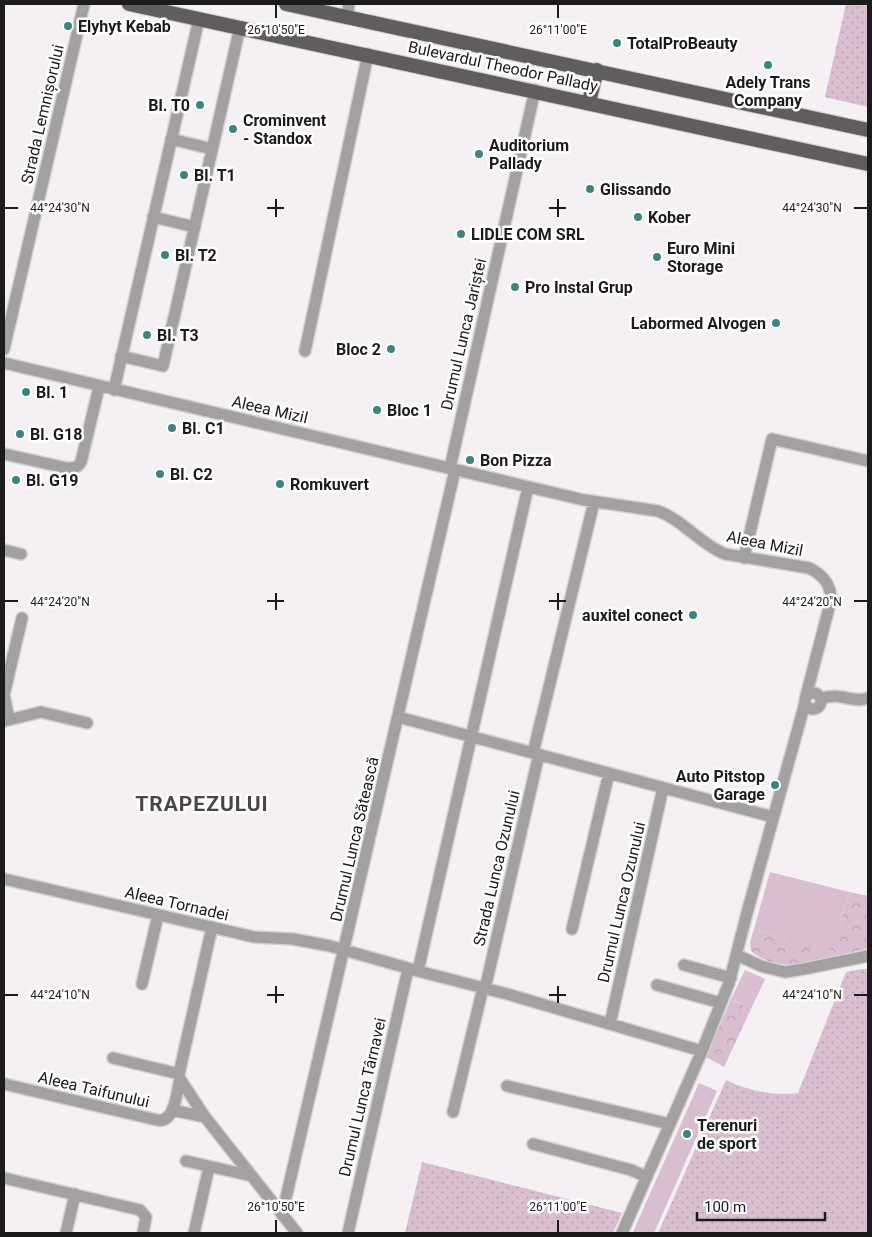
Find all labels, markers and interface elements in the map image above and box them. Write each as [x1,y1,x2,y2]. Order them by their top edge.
place label: Elyhyt Kebab [78,17,171,36]
marker: Elyhyt Kebab [62,20,74,32]
text: 26°10'50"E [247,23,305,37]
text: 26°11'00"E [529,23,587,37]
place label: TotalProBeauty [627,34,739,53]
street label: Bulevardul Theodor Pallady [406,37,600,96]
marker: TotalProBeauty [611,37,623,49]
street label: Strada Lemnișorului [17,43,69,186]
marker: Adely Trans Company [762,59,774,71]
place label: Adely Trans Company [726,73,810,110]
place label: Bl. T0 [148,96,190,115]
marker: Bl. T0 [194,99,206,111]
place label: Crominvent - Standox [243,111,327,148]
marker: Crominvent - Standox [227,123,239,135]
place label: Auditorium Pallady [489,136,569,173]
marker: Auditorium Pallady [473,148,485,160]
place label: Bl. T1 [194,166,236,185]
marker: Bl. T1 [178,169,190,181]
place label: Glissando [600,180,671,199]
marker: Glissando [584,183,596,195]
text: 44°24'30"N [30,201,90,215]
text: 44°24'30"N [782,201,842,215]
place label: Kober [648,208,691,227]
marker: Kober [632,211,644,223]
place label: LIDLE COM SRL [471,225,585,244]
marker: LIDLE COM SRL [455,228,467,240]
place label: Euro Mini Storage [667,239,735,276]
place label: Bl. T2 [175,246,217,265]
marker: Bl. T2 [159,249,171,261]
marker: Euro Mini Storage [651,251,663,263]
street label: Drumul Lunca Jariștei [437,256,491,412]
place label: Pro Instal Grup [525,278,633,297]
marker: Pro Instal Grup [509,281,521,293]
place label: Labormed Alvogen [631,314,766,333]
marker: Labormed Alvogen [770,317,782,329]
place label: Bl. T3 [157,326,199,345]
marker: Bl. T3 [141,329,153,341]
place label: Bloc 2 [336,340,381,359]
marker: Bloc 2 [385,343,397,355]
place label: Bl. 1 [36,383,68,402]
marker: Bl. 1 [20,386,32,398]
street label: Aleea Mizil [230,392,310,427]
place label: Bloc 1 [387,401,432,420]
marker: Bloc 1 [371,404,383,416]
place label: Bl. C1 [182,419,225,438]
marker: Bl. C1 [166,422,178,434]
place label: Bl. G18 [30,425,82,444]
marker: Bl. G18 [14,428,26,440]
place label: Bon Pizza [480,451,552,470]
marker: Bon Pizza [464,454,476,466]
place label: Bl. C2 [170,465,213,484]
marker: Bl. C2 [154,468,166,480]
place label: Bl. G19 [26,471,78,490]
marker: Bl. G19 [10,474,22,486]
place label: Romkuvert [290,475,370,494]
marker: Romkuvert [274,478,286,490]
street label: Aleea Mizil [725,527,805,560]
text: 44°24'20"N [30,595,90,609]
text: 44°24'20"N [782,595,842,609]
place label: auxitel conect [582,606,684,625]
marker: auxitel conect [687,609,699,621]
street label: Drumul Lunca Sătească [326,755,383,923]
place label: Auto Pitstop Garage [676,767,765,804]
marker: Auto Pitstop Garage [769,779,781,791]
street label: Strada Lunca Ozunului [469,788,524,948]
district label: TRAPEZULUI [135,792,269,816]
street label: Drumul Lunca Ozunului [594,820,649,984]
street label: Aleea Tornadei [123,882,231,925]
text: 44°24'10"N [30,988,90,1002]
text: 44°24'10"N [782,988,842,1002]
street label: Drumul Lunca Târnavei [335,1016,390,1178]
street label: Aleea Taifunului [36,1067,151,1112]
place label: Terenuri de sport [697,1116,757,1153]
marker: Terenuri de sport [681,1128,693,1140]
scale bar [697,1190,824,1222]
text: 100 m [704,1198,746,1216]
text: 26°10'50"E [247,1200,305,1214]
text: 26°11'00"E [529,1200,587,1214]

